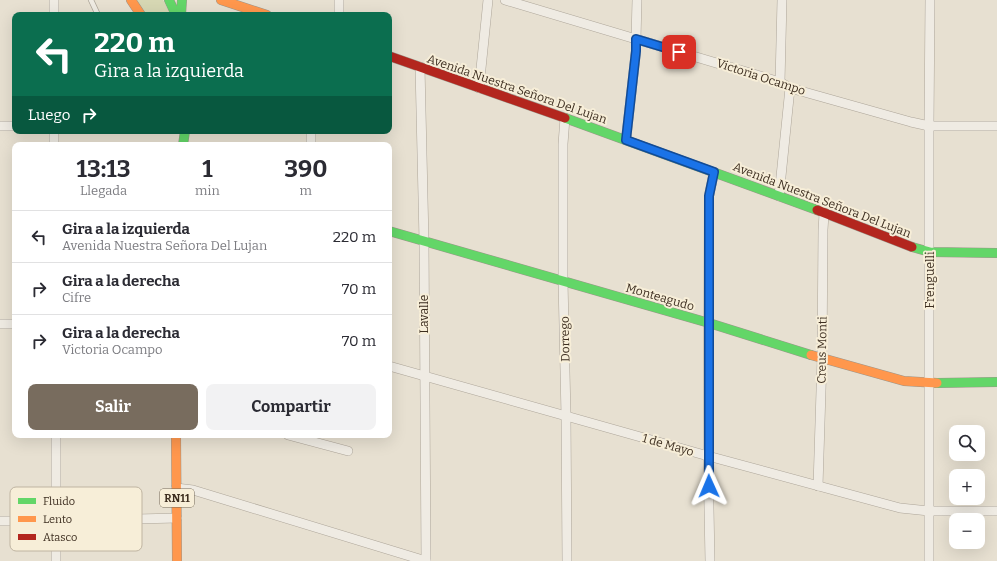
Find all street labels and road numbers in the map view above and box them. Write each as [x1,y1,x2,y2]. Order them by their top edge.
street label: Avenida Nuestra Señora Del Lujan [425,52,609,127]
street label: Victoria Ocampo [715,56,807,98]
street label: Avenida Nuestra Señora Del Lujan [731,160,913,241]
street label: Frenguelli [923,251,937,308]
street label: Monteagudo [624,281,696,313]
street label: Lavalle [417,295,431,333]
street label: Dorrego [558,316,572,362]
street label: Creus Monti [814,316,830,384]
street label: 1 de Mayo [641,431,696,459]
road number: RN11 [160,489,194,507]

